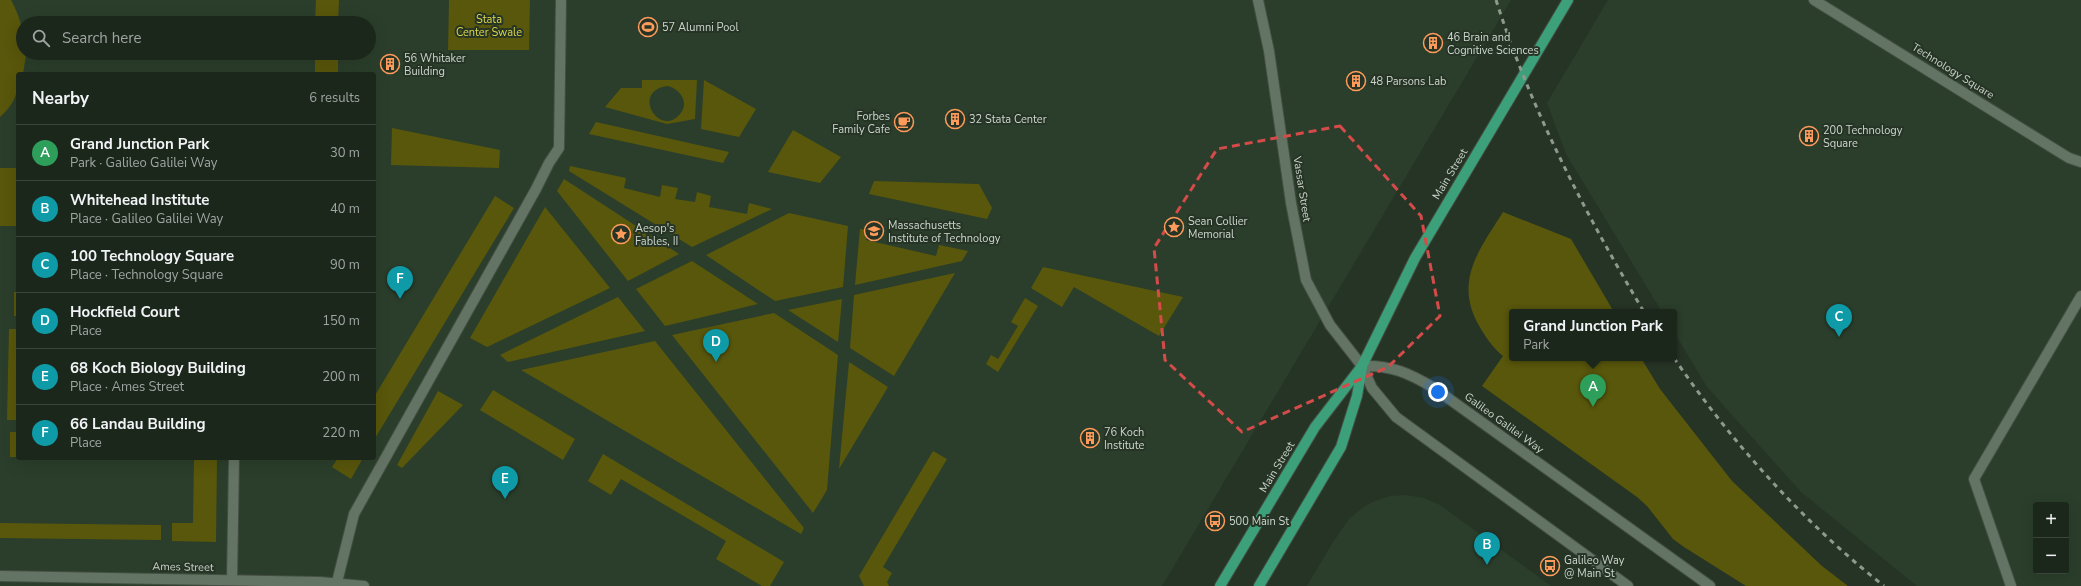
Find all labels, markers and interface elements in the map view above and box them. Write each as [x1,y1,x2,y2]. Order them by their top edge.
park label: Stata Center Swale [456,12,522,40]
search box [16,16,376,60]
sports icon: 57 Alumni Pool [637,16,659,38]
place label: 57 Alumni Pool [662,20,739,35]
icon: search [30,27,52,49]
text: Search here [62,28,142,48]
place label: 46 Brain and Cognitive Sciences [1447,30,1539,58]
building icon: 46 Brain and Cognitive Sciences [1422,32,1444,54]
street label: Technology Square [1909,40,1997,102]
place label: 56 Whitaker Building [404,51,466,79]
building icon: 56 Whitaker Building [379,53,401,75]
building icon: 48 Parsons Lab [1345,70,1367,92]
place label: 48 Parsons Lab [1370,74,1446,89]
text: Nearby [32,87,89,110]
text: 6 results [309,89,360,107]
building icon: 32 Stata Center [944,108,966,130]
place label: Forbes Family Cafe [832,109,890,137]
cafe icon: Forbes Family Cafe [893,111,915,133]
place label: 32 Stata Center [969,112,1047,127]
place label: 200 Technology Square [1823,123,1903,151]
building icon: 200 Technology Square [1798,125,1820,147]
text: Grand Junction Park [70,134,209,154]
text: A [40,144,50,162]
text: 30 m [330,144,360,162]
street label: Main Street [1429,146,1471,202]
text: Park · Galileo Galilei Way [70,154,217,172]
street label: Vassar Street [1289,154,1315,223]
text: Whitehead Institute [70,190,209,210]
text: B [41,200,49,218]
text: 40 m [330,200,360,218]
text: Place · Galileo Galilei Way [70,210,223,228]
place label: Sean Collier Memorial [1188,214,1248,242]
place icon: Sean Collier Memorial [1163,216,1185,238]
place label: Massachusetts Institute of Technology [888,218,1001,246]
school or university icon: Massachusetts Institute of Technology [863,220,885,242]
place label: Aesop's Fables, II [635,221,678,249]
place icon: Aesop's Fables, II [610,223,632,245]
text: 100 Technology Square [70,246,234,266]
text: C [41,256,49,274]
text: 90 m [330,256,360,274]
text: Place · Technology Square [70,266,223,284]
pin: F [387,266,413,299]
text: Hockfield Court [70,302,179,322]
pin: C [1826,304,1852,337]
popup [1509,309,1677,361]
text: D [40,312,50,330]
text: 150 m [322,312,360,330]
text: Grand Junction Park [1523,316,1663,336]
text: Place [70,322,102,340]
pin: D [703,329,729,362]
text: Park [1523,336,1549,354]
text: 68 Koch Biology Building [70,358,246,378]
text: E [41,368,49,386]
text: 200 m [322,368,360,386]
pin: A [1580,374,1606,407]
text: Place · Ames Street [70,378,184,396]
your location [1428,382,1448,402]
street label: Galileo Galilei Way [1461,389,1547,457]
text: 66 Landau Building [70,414,206,434]
text: F [41,424,49,442]
text: 220 m [322,424,360,442]
place label: 76 Koch Institute [1104,425,1145,453]
building icon: 76 Koch Institute [1079,427,1101,449]
text: Place [70,434,102,452]
street label: Main Street [1256,439,1298,495]
pin: E [492,466,518,499]
map controls [2033,502,2069,574]
button: + [2033,502,2069,538]
bus stop icon: 500 Main St [1204,510,1226,532]
place label: 500 Main St [1229,514,1289,529]
pin: B [1474,532,1500,565]
button: − [2033,538,2069,574]
place label: Galileo Way @ Main St [1564,553,1625,581]
bus stop icon: Galileo Way @ Main St [1539,555,1561,577]
street label: Ames Street [152,559,214,575]

